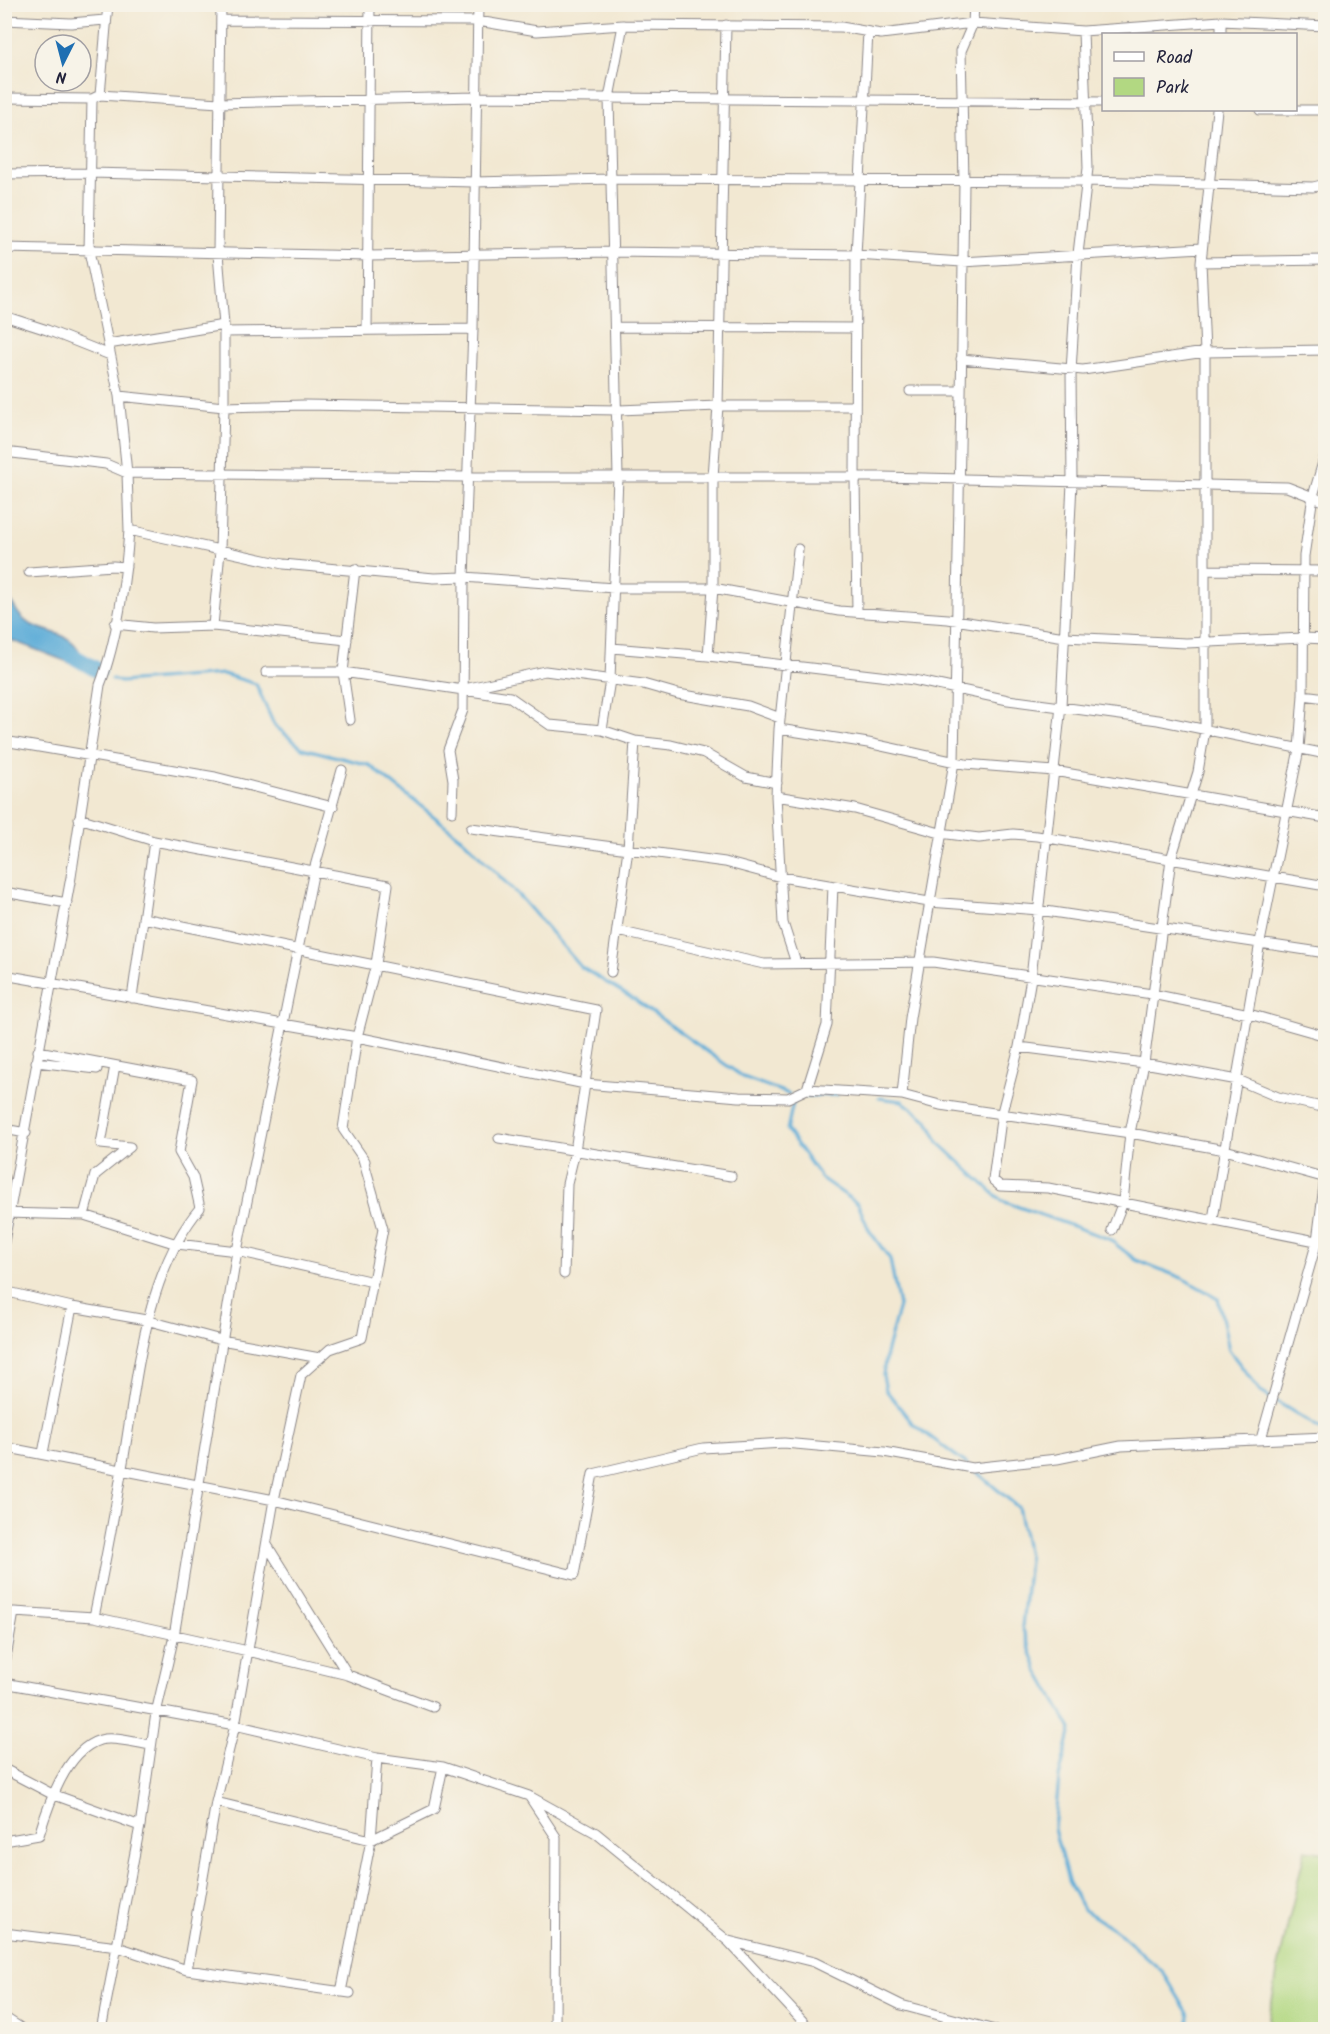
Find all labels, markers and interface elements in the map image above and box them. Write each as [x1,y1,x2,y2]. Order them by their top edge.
north arrow [33,33,93,93]
legend [1102,33,1297,111]
text: Road [1156,44,1193,73]
text: N [55,63,68,89]
text: Park [1156,74,1189,103]

